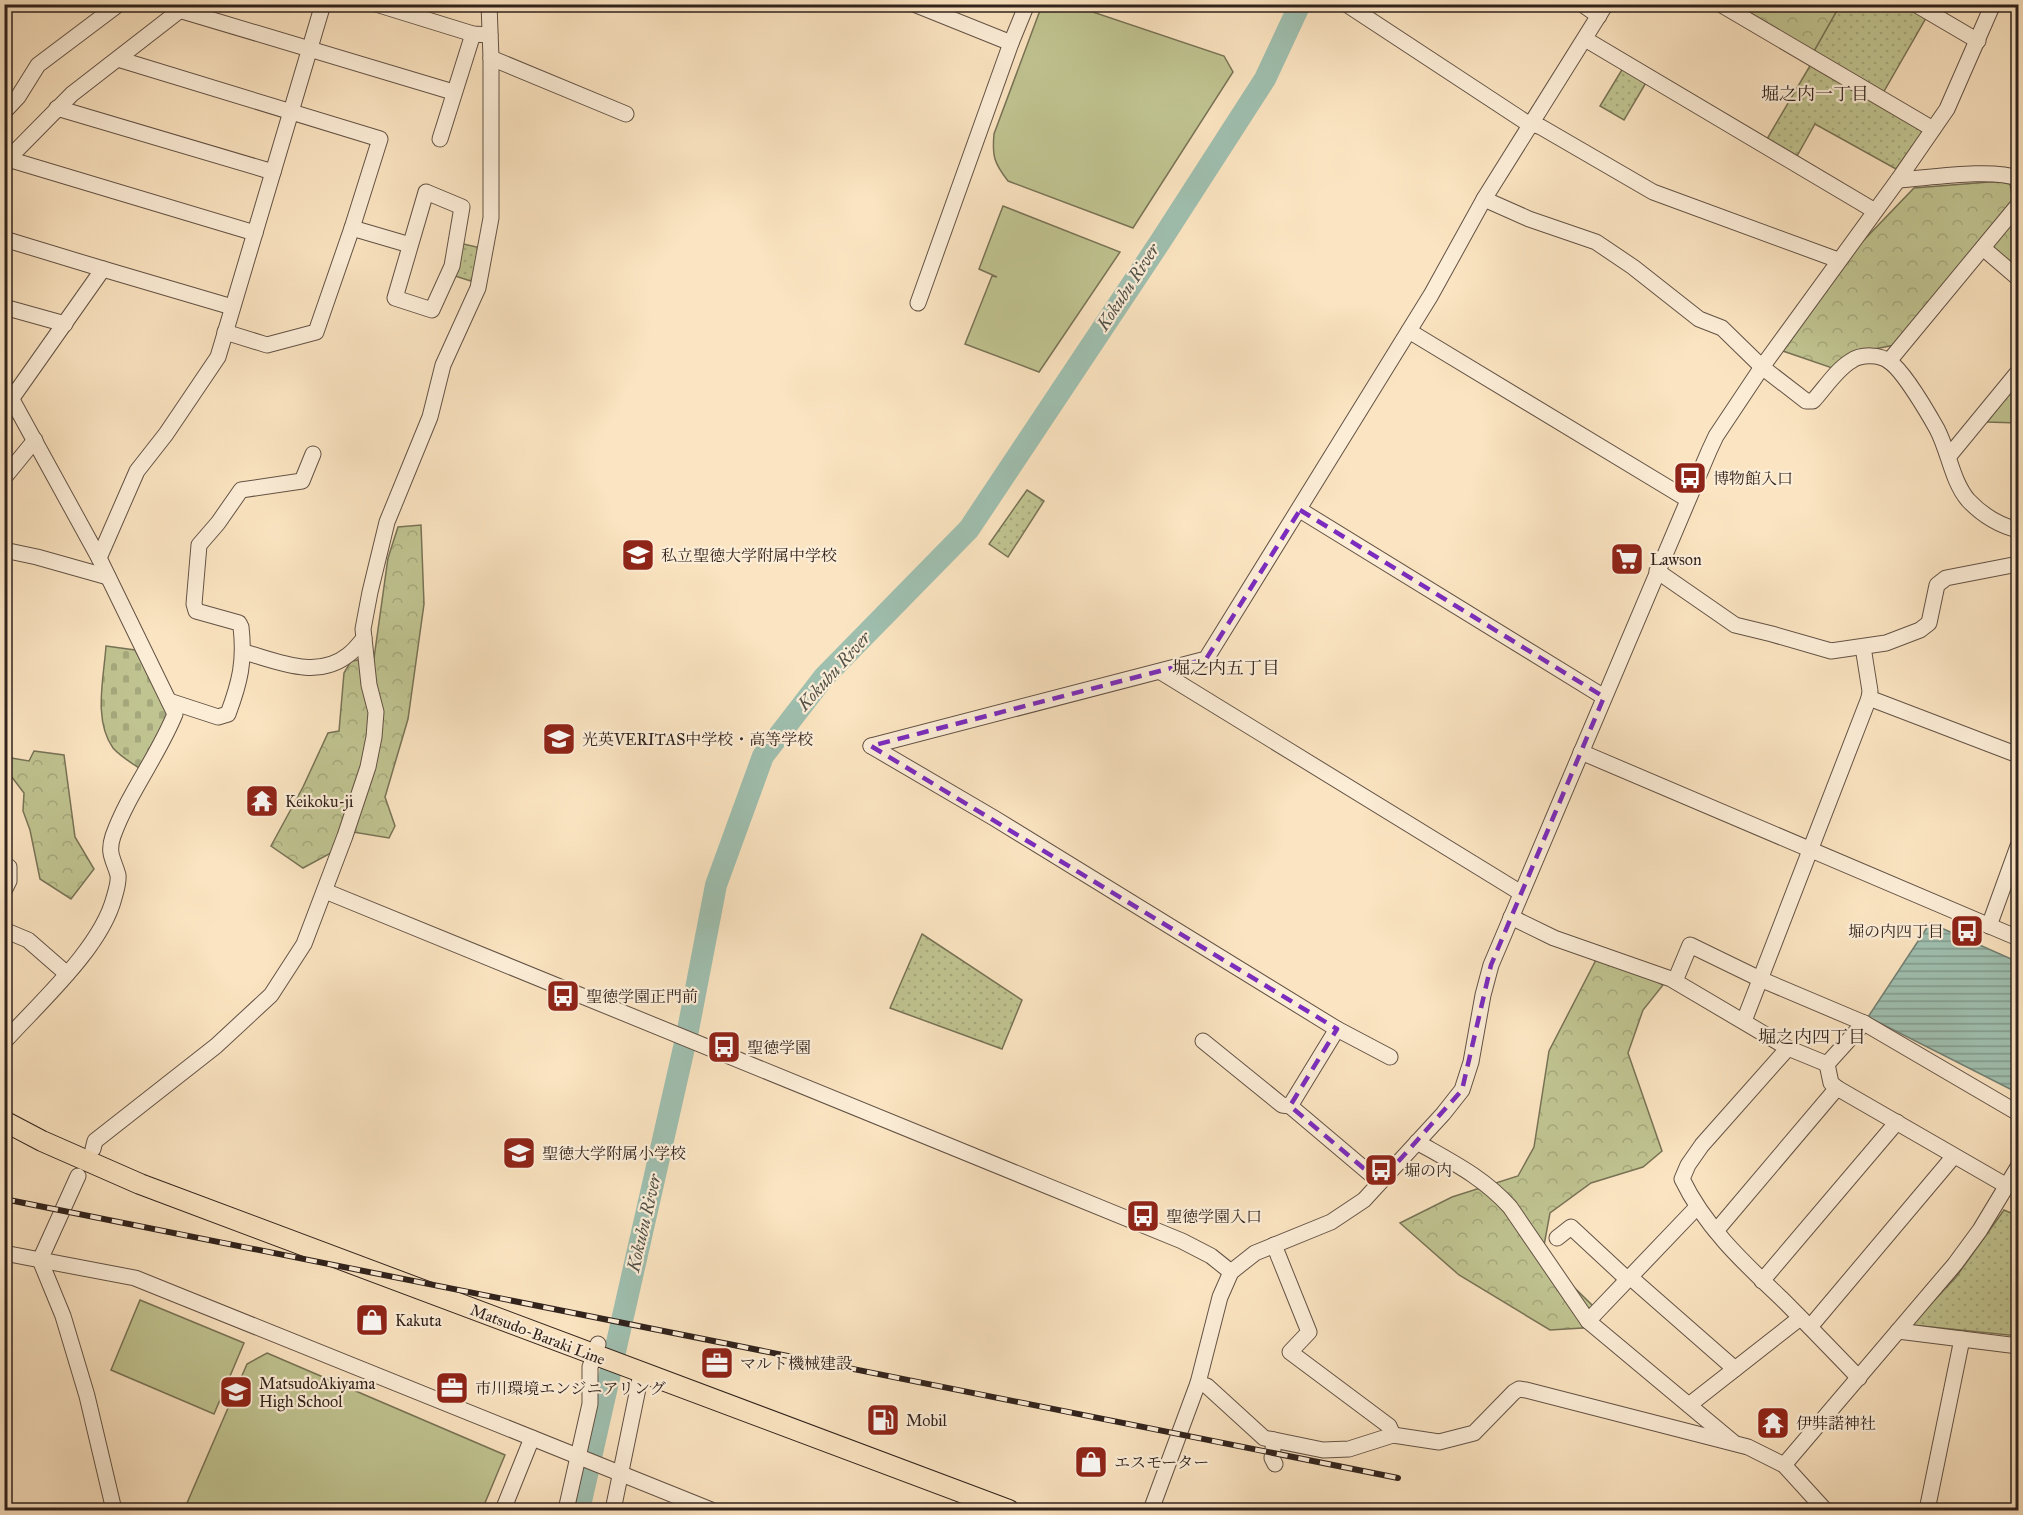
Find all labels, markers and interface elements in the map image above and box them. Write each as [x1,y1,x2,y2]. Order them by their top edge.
district label: 堀之内一丁目 [1761,83,1869,105]
water label: Kokubu River [1091,238,1165,335]
bus stop icon: 博物館入口 [1672,460,1708,496]
place label: 博物館入口 [1713,469,1793,488]
school or university icon: 私立聖徳大学附属中学校 [620,537,656,573]
supermarket icon: Lawson [1609,541,1645,577]
place label: 私立聖徳大学附属中学校 [661,546,837,565]
place label: Lawson [1650,550,1702,569]
water label: Kokubu River [792,626,876,716]
district label: 堀之内五丁目 [1172,657,1280,679]
school or university icon: 光英VERITAS中学校・高等学校 [541,721,577,757]
place label: 光英VERITAS中学校・高等学校 [582,730,813,749]
temple icon: Keikoku-ji [244,783,280,819]
place label: Keikoku-ji [285,792,354,811]
bus stop icon: 堀の内四丁目 [1949,913,1985,949]
place label: 堀の内四丁目 [1848,922,1944,941]
bus stop icon: 聖徳学園正門前 [545,978,581,1014]
place label: 聖徳学園正門前 [586,987,698,1006]
district label: 堀之内四丁目 [1758,1026,1866,1048]
bus stop icon: 聖徳学園 [706,1029,742,1065]
place label: 聖徳学園 [747,1038,811,1057]
school or university icon: 聖徳大学附属小学校 [501,1135,537,1171]
place label: 聖徳大学附属小学校 [542,1144,686,1163]
bus stop icon: 堀の内 [1363,1152,1399,1188]
place label: 堀の内 [1404,1161,1452,1180]
water label: Kokubu River [622,1171,666,1275]
bus stop icon: 聖徳学園入口 [1125,1198,1161,1234]
place label: 聖徳学園入口 [1166,1207,1262,1226]
street label: Matsudo-Baraki Line [468,1300,608,1369]
shop icon: Kakuta [354,1302,390,1338]
place label: Kakuta [395,1311,442,1330]
office icon: マルト機械建設 [699,1345,735,1381]
place label: マルト機械建設 [740,1354,852,1373]
office icon: 市川環境エンジニアリング [434,1370,470,1406]
school or university icon: MatsudoAkiyama High School [218,1374,254,1410]
place label: MatsudoAkiyama High School [259,1374,375,1412]
place label: 市川環境エンジニアリング [475,1379,666,1398]
fuel station icon: Mobil [865,1402,901,1438]
temple icon: 伊弉諾神社 [1755,1405,1791,1441]
place label: Mobil [906,1411,948,1430]
place label: 伊弉諾神社 [1796,1414,1876,1433]
shop icon: エスモーター [1073,1444,1109,1480]
place label: エスモーター [1114,1453,1209,1472]

